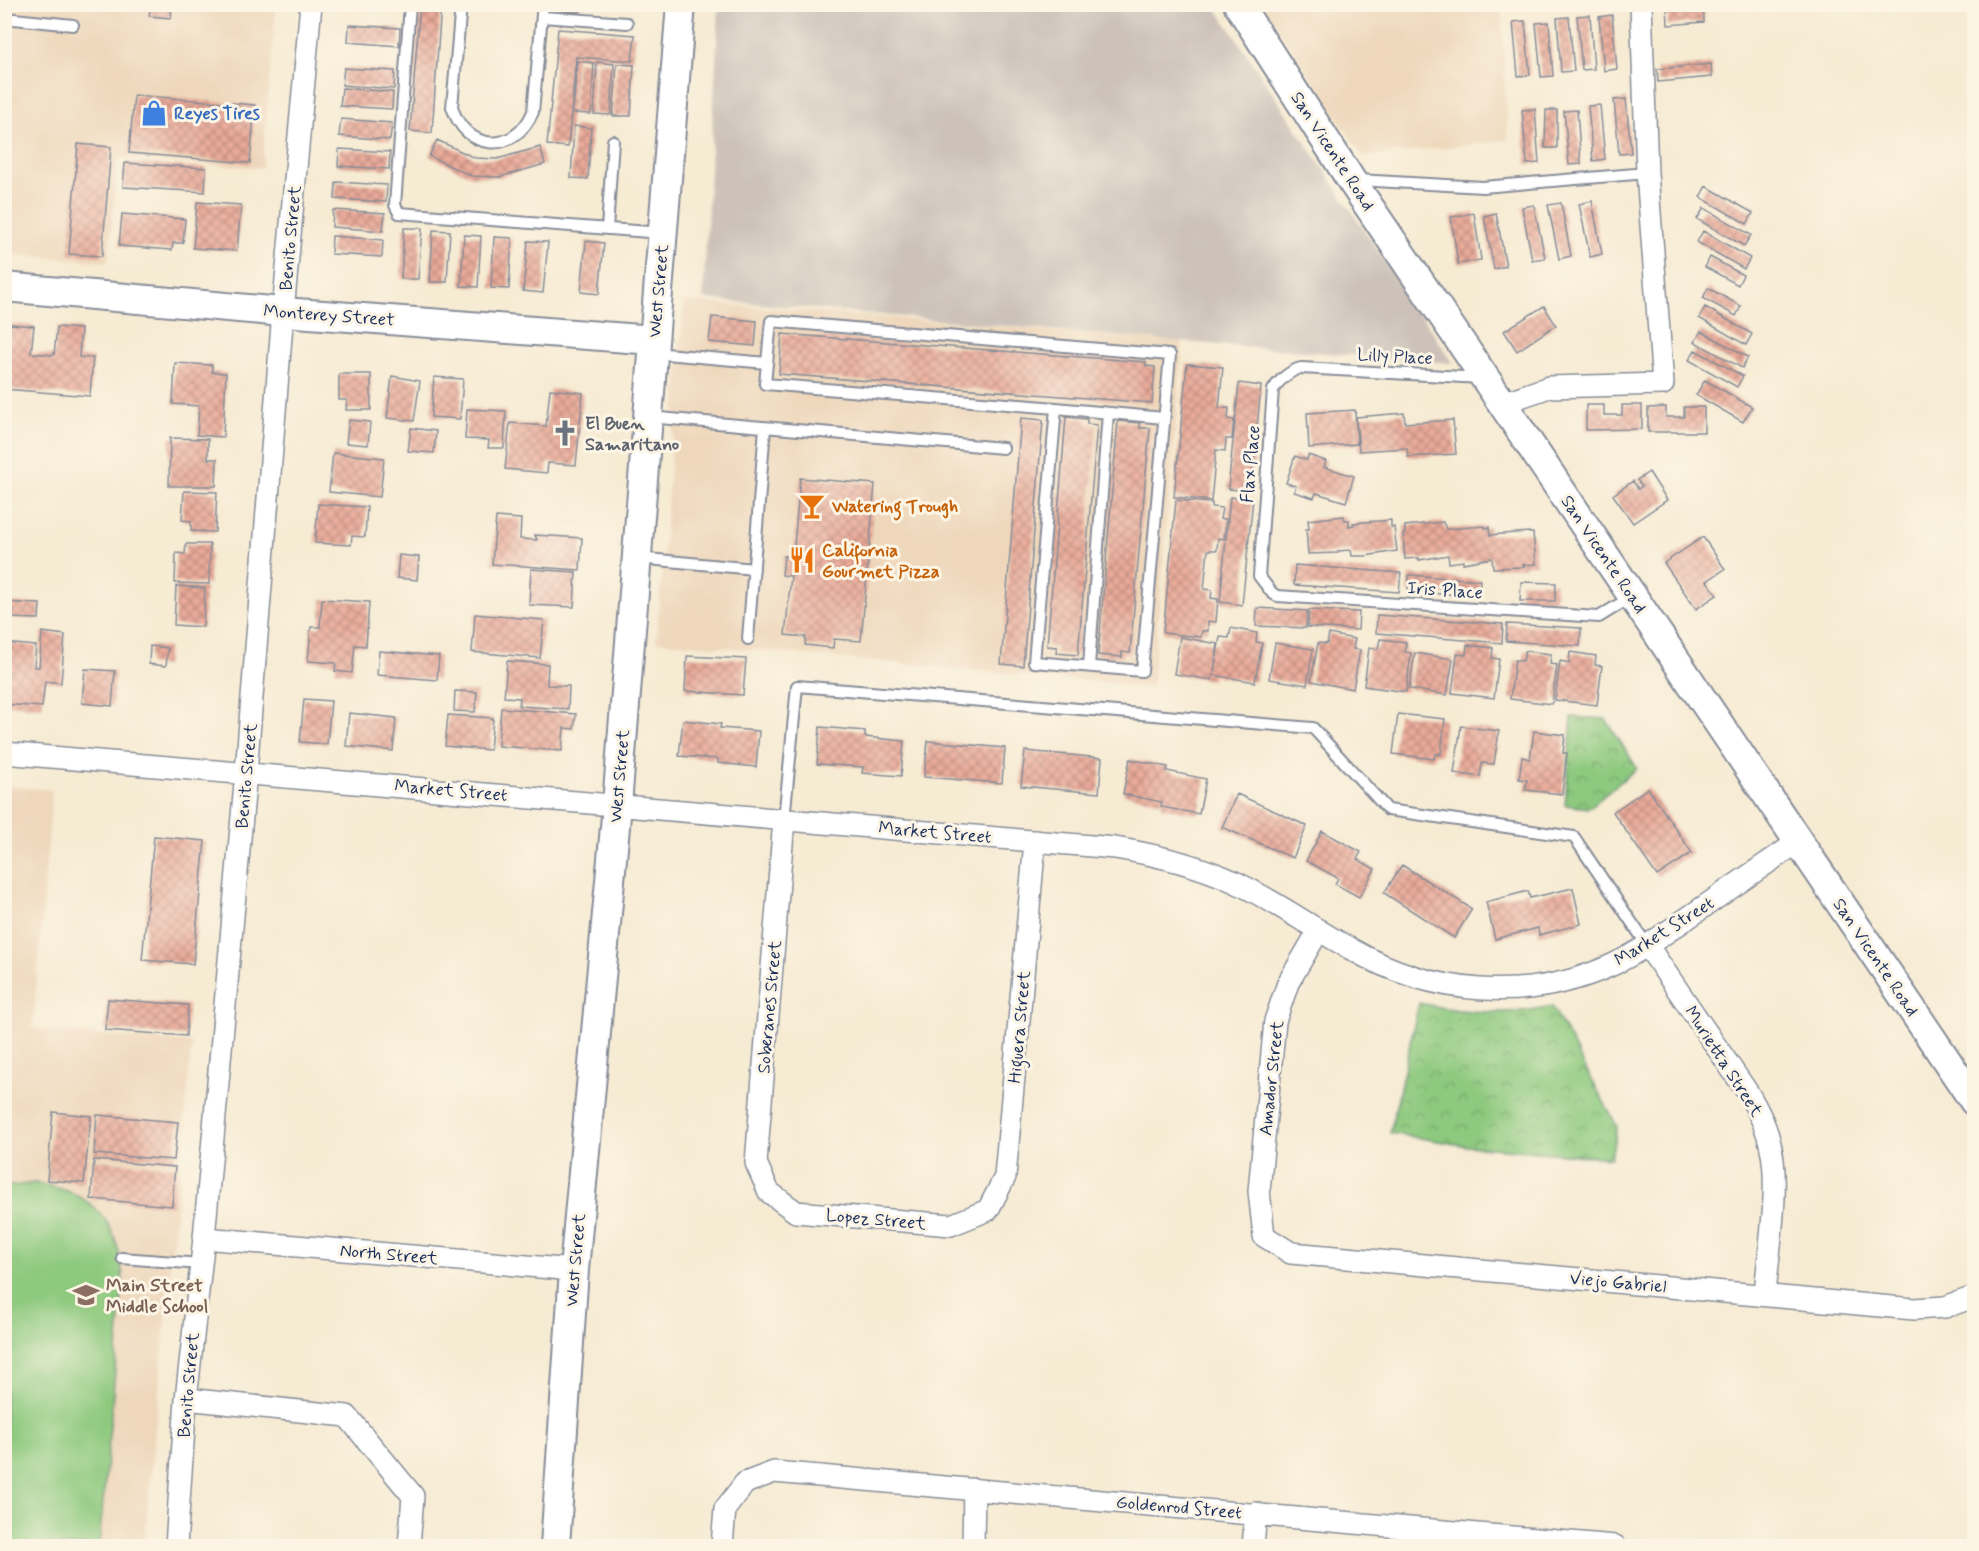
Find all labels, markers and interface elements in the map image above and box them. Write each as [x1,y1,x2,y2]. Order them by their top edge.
street label: San Vicente Road [1285,87,1380,216]
shop icon: Reyes Tires [139,98,169,128]
place label: Reyes Tires [174,102,260,126]
street label: Benito Street [274,184,308,292]
street label: West Street [643,243,675,339]
street label: Monterey Street [263,299,395,333]
street label: Lilly Place [1357,343,1433,371]
place label: El Buen Samaritano [585,412,679,457]
church icon: El Buen Samaritano [550,418,580,448]
street label: Flax Place [1236,424,1266,504]
bar icon: Watering Trough [797,491,827,521]
street label: San Vicente Road [1555,491,1652,618]
place label: Watering Trough [831,495,958,521]
place label: California Gourmet Pizza [822,539,940,584]
restaurant icon: California Gourmet Pizza [787,545,817,575]
street label: Iris Place [1406,576,1483,606]
street label: Benito Street [230,722,264,830]
street label: West Street [604,728,636,824]
street label: Market Street [393,774,509,808]
street label: Market Street [877,816,993,850]
street label: Market Street [1610,891,1719,972]
street label: San Vicente Road [1827,894,1924,1021]
street label: Soberanes Street [752,939,788,1075]
street label: Higuera Street [1003,969,1039,1085]
street label: Murietta Street [1678,1001,1768,1122]
street label: Amador Street [1254,1019,1290,1137]
street label: Lopez Street [825,1204,927,1236]
street label: West Street [560,1212,592,1308]
street label: North Street [339,1239,439,1271]
street label: Viejo Gabriel [1569,1267,1667,1299]
place label: Main Street Middle School [106,1274,208,1319]
school or university icon: Main Street Middle School [71,1280,101,1310]
street label: Benito Street [172,1331,206,1439]
street label: Goldenrod Street [1115,1491,1243,1525]

